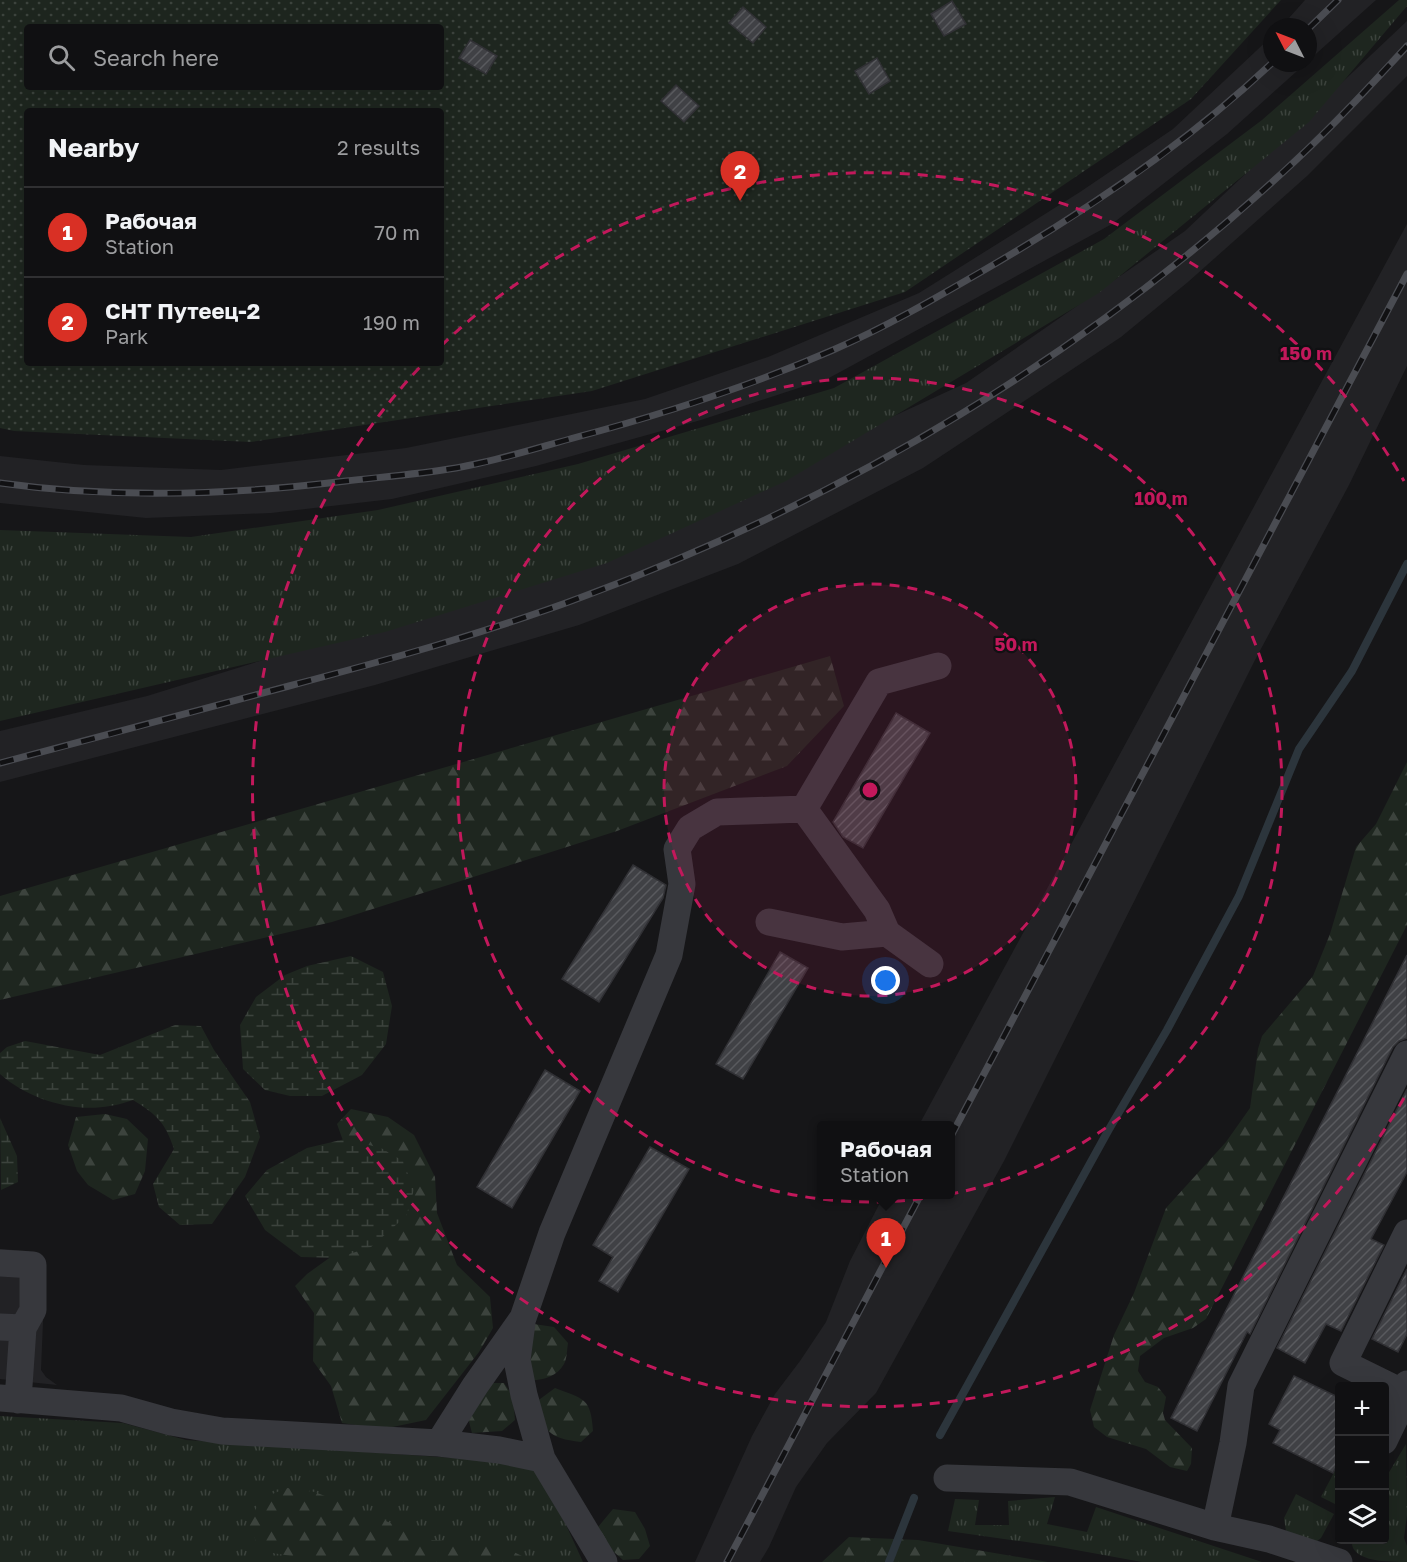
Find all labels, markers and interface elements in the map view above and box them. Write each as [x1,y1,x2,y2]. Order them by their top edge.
north arrow [1263,18,1317,72]
search box [24,24,444,90]
icon: search [45,41,78,74]
text: Search here [93,44,219,71]
text: Nearby [48,132,139,163]
text: 2 results [337,135,420,159]
pin: 2 [720,152,760,201]
text: Рабочая [105,207,197,234]
text: 1 [62,220,73,244]
text: 70 m [374,220,420,244]
text: Station [105,234,174,258]
text: СНТ Путеец-2 [105,297,260,324]
text: 2 [61,310,74,334]
text: 190 m [363,310,420,334]
text: Park [105,324,148,348]
text: 150 m [1280,342,1332,364]
text: 100 m [1135,487,1187,509]
text: 50 m [995,633,1037,655]
centre of rings [860,780,880,800]
your location [871,966,900,995]
popup [817,1121,955,1199]
text: Рабочая [840,1135,932,1162]
text: Station [840,1162,909,1186]
pin: 1 [866,1218,906,1268]
map controls [1335,1382,1389,1544]
button: + [1335,1382,1389,1436]
button: − [1335,1436,1389,1490]
button: layers [1335,1490,1389,1544]

